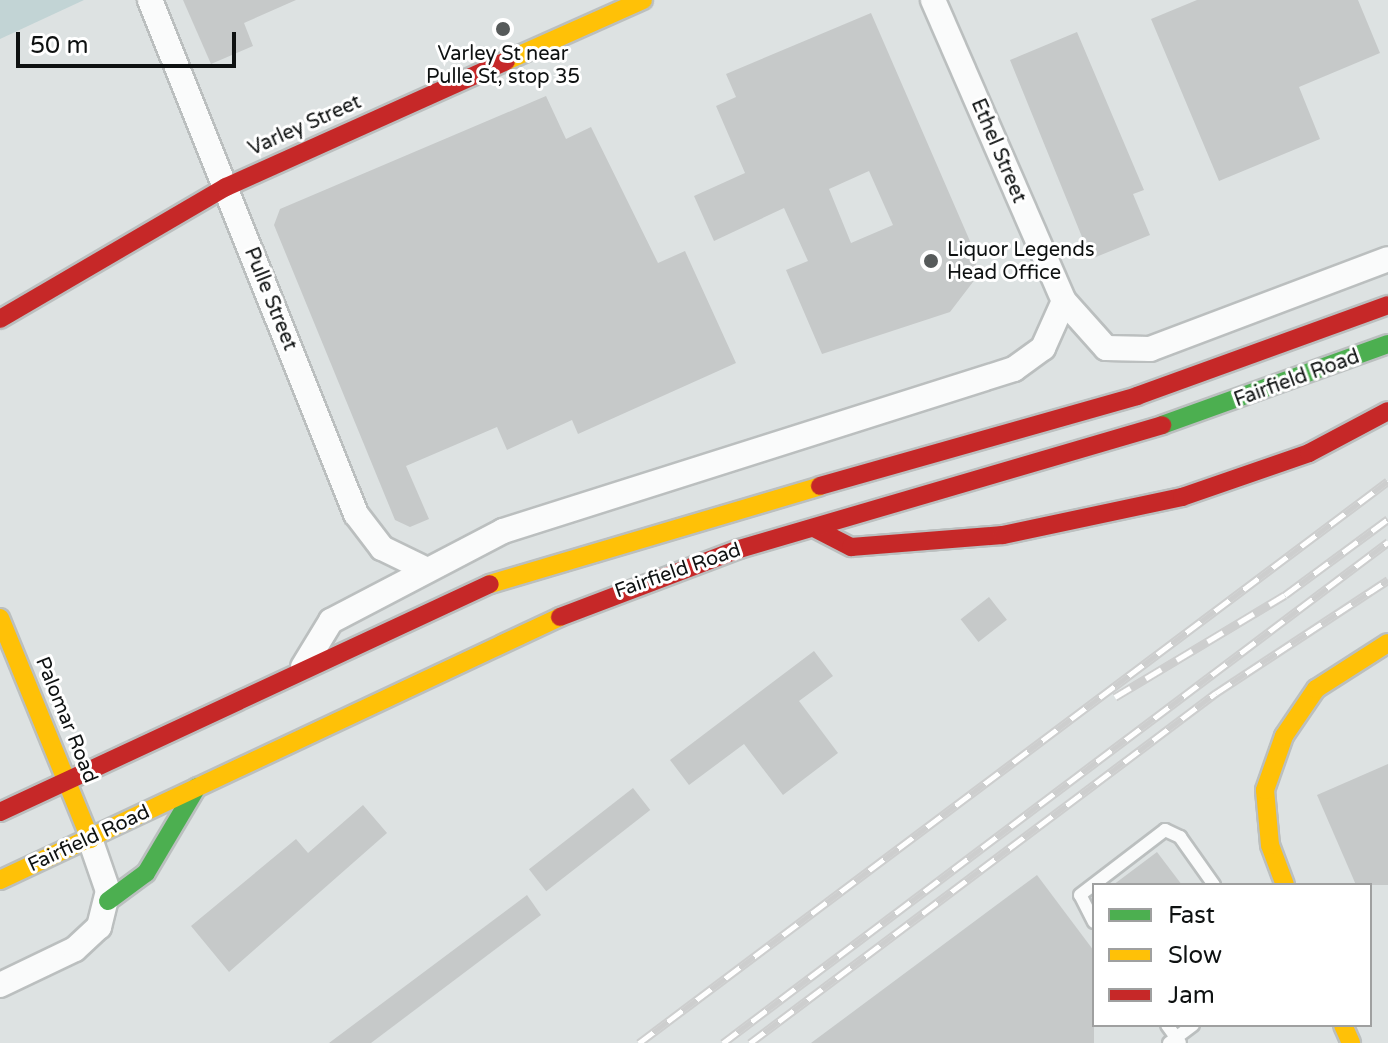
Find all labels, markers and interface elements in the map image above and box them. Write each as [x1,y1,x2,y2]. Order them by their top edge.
scale bar [20,16,240,66]
marker: Varley St near Pulle St, stop 35 [494,20,512,38]
text: 50 m [30,31,88,60]
place label: Varley St near Pulle St, stop 35 [426,42,580,89]
street label: Varley Street [245,90,365,162]
street label: Ethel Street [965,95,1031,207]
place label: Liquor Legends Head Office [947,238,1094,285]
street label: Pulle Street [238,244,302,354]
marker: Liquor Legends Head Office [922,252,940,270]
street label: Fairfield Road [1231,345,1363,413]
street label: Fairfield Road [612,538,744,604]
street label: Palomar Road [30,653,102,787]
street label: Fairfield Road [24,800,154,878]
legend [1092,883,1372,1027]
text: Fast [1168,901,1215,930]
text: Slow [1168,941,1222,970]
text: Jam [1168,981,1215,1010]

